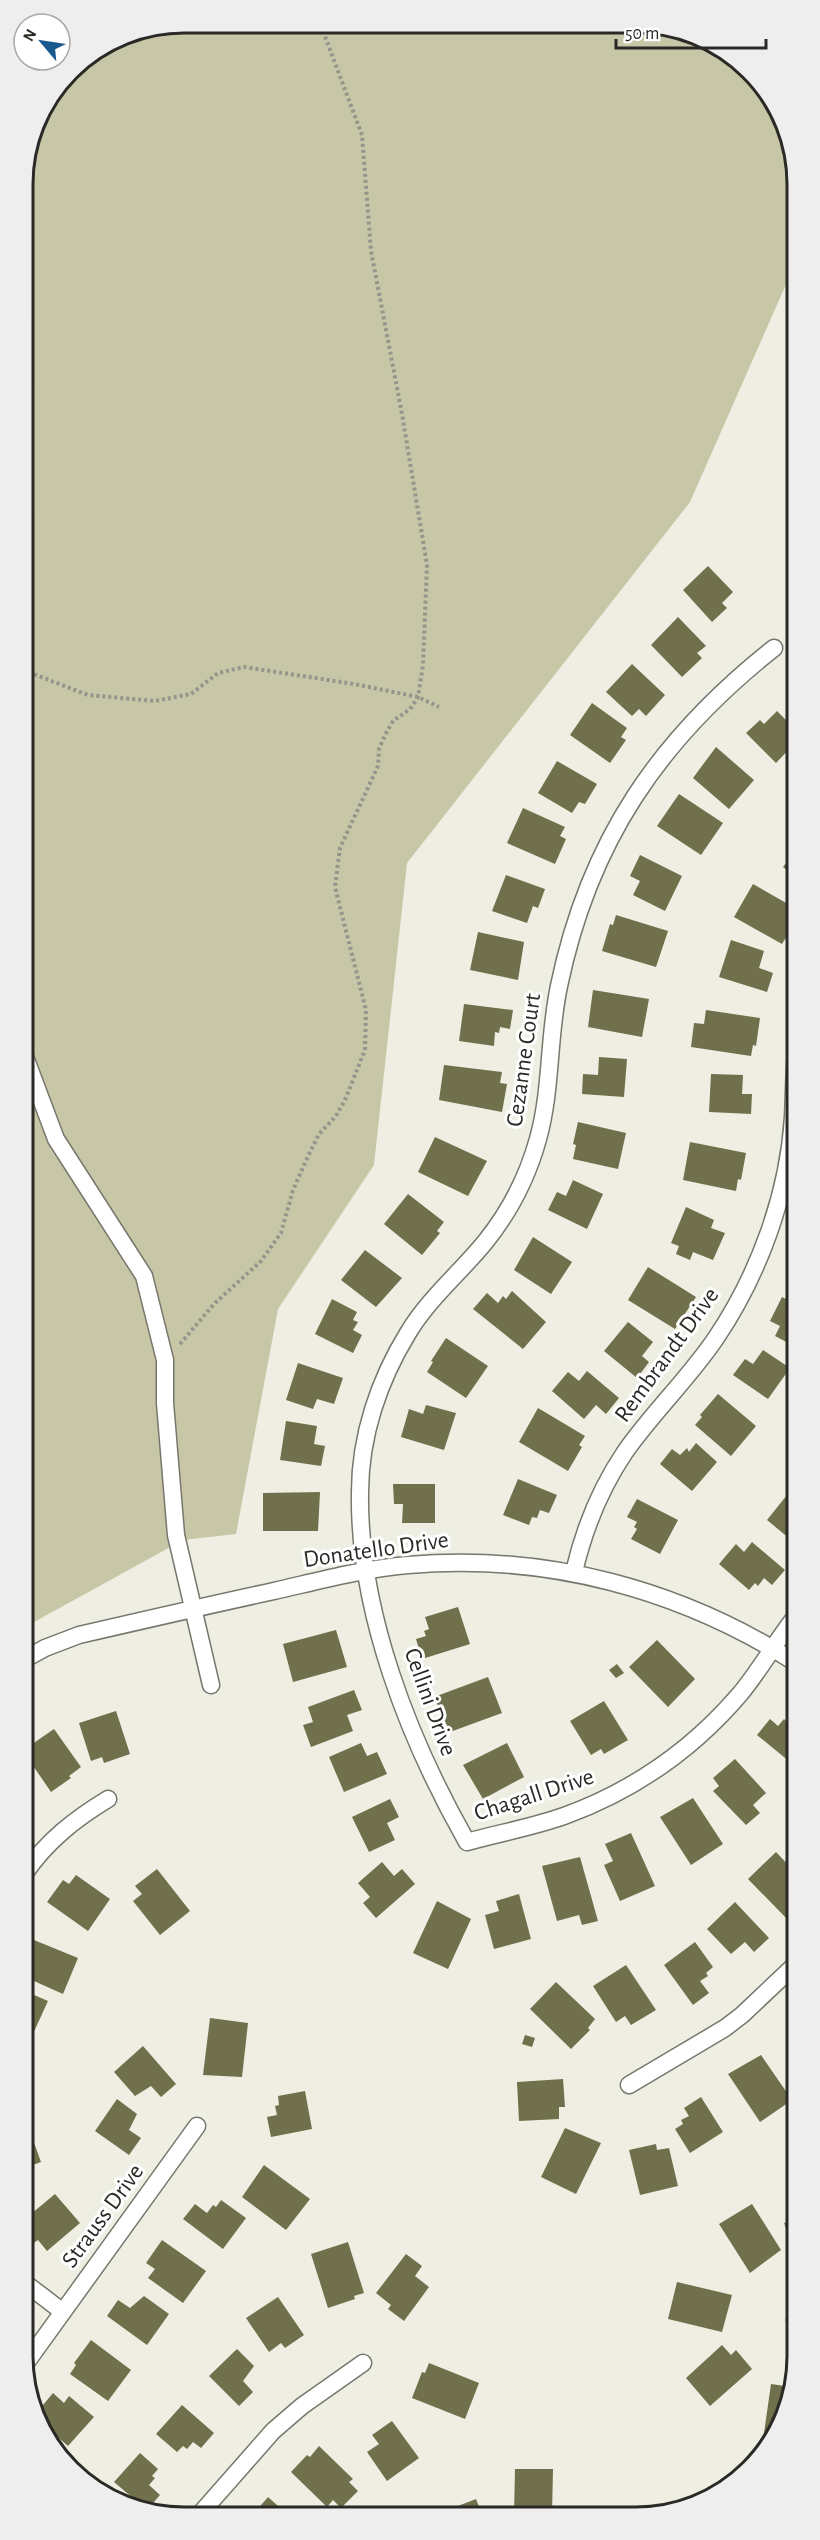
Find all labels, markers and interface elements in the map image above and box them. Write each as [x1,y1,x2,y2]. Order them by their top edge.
north arrow [12,12,72,72]
scale bar [616,12,766,50]
text: 50 m [625,25,659,43]
text: N [20,26,39,44]
street label: Cezanne Court [503,991,545,1128]
street label: Rembrandt Drive [610,1283,724,1427]
street label: Donatello Drive [302,1528,450,1572]
street label: Cellini Drive [399,1645,461,1759]
street label: Chagall Drive [471,1764,597,1826]
street label: Strauss Drive [58,2160,148,2272]

